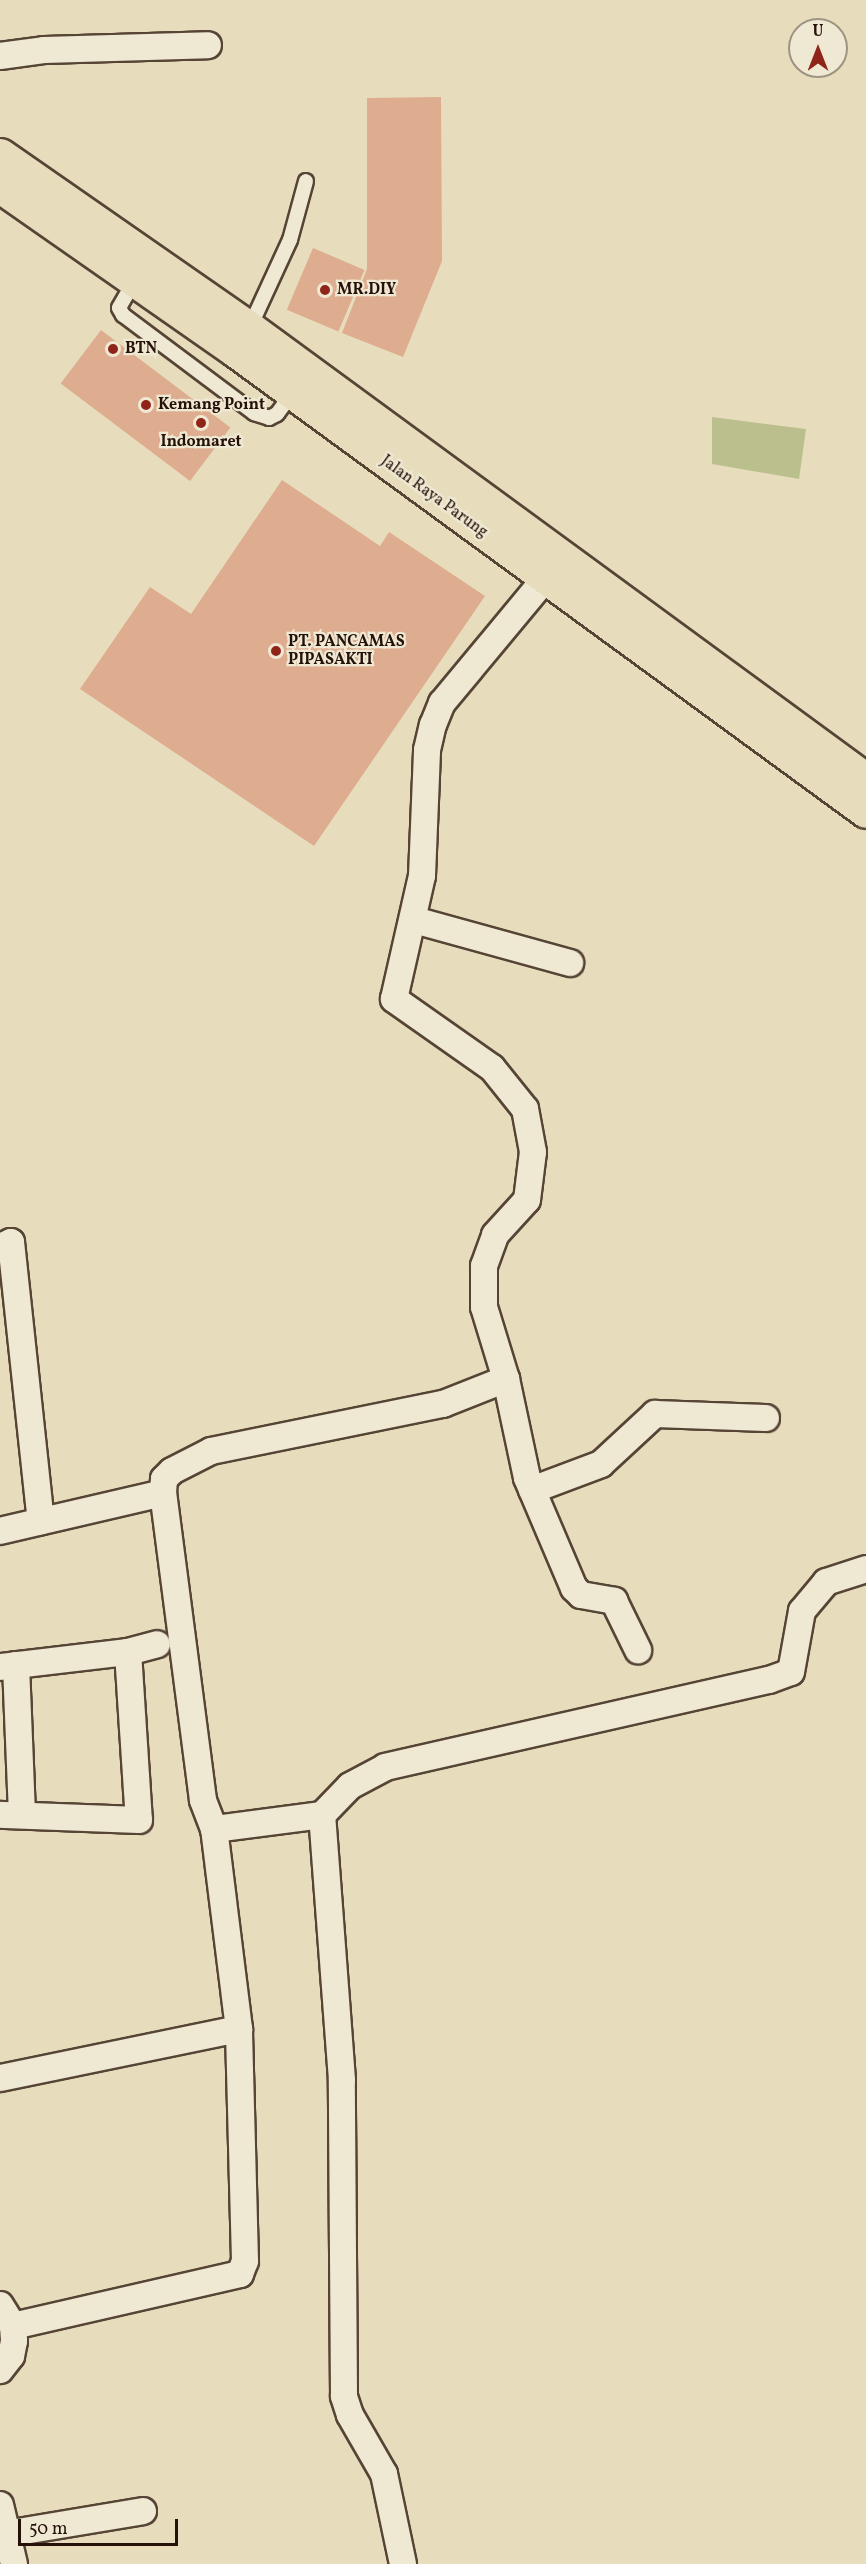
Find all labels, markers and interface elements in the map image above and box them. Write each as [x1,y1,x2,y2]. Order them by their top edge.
north arrow [788,18,848,78]
text: U [813,21,823,43]
place label: MR.DIY [337,280,396,300]
marker: MR.DIY [318,283,332,297]
place label: BTN [125,339,157,359]
marker: BTN [106,342,120,356]
place label: Kemang Point [158,395,265,415]
marker: Kemang Point [139,398,153,412]
marker: Indomaret [194,416,208,430]
place label: Indomaret [160,432,242,452]
street label: Jalan Raya Parung [377,452,491,542]
place label: PT. PANCAMAS PIPASAKTI [288,632,405,670]
marker: PT. PANCAMAS PIPASAKTI [269,644,283,658]
scale bar [21,2507,182,2545]
text: 50 m [29,2517,68,2542]

